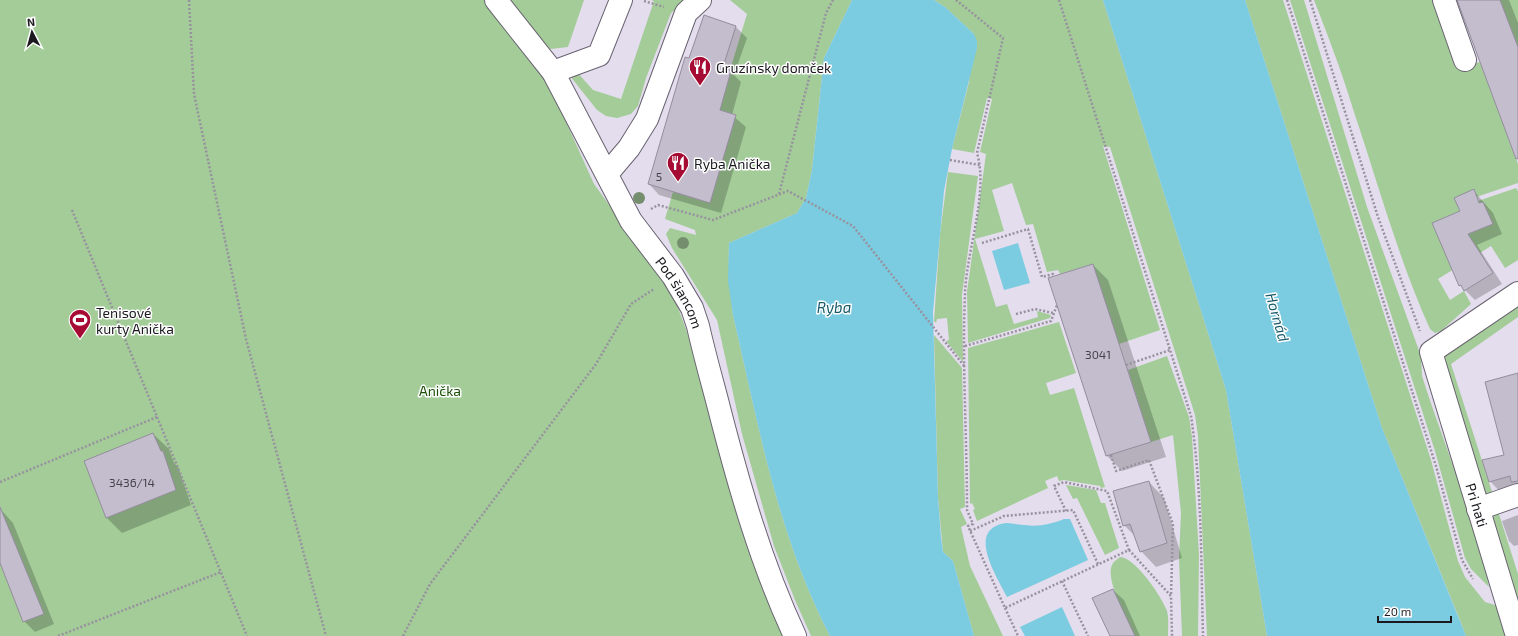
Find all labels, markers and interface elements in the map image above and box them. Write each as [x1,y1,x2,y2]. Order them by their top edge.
north arrow [12,12,52,52]
text: N [26,15,36,28]
restaurant icon: Gruzínsky domček [687,54,713,87]
place label: Gruzínsky domček [716,59,831,76]
restaurant icon: Ryba Anička [665,150,691,183]
place label: Ryba Anička [694,155,770,172]
house number: 5 [656,169,662,183]
street label: Pod šiancom [653,253,707,331]
water label: Hornád [1262,290,1294,344]
water label: Ryba [817,298,851,317]
place label: Tenisové kurty Anička [96,304,174,337]
sports icon: Tenisové kurty Anička [67,307,93,340]
house number: 3041 [1085,347,1111,361]
park label: Anička [419,382,461,399]
house number: 3436/14 [109,475,155,489]
street label: Pri hati [1462,481,1492,529]
scale bar [1378,598,1451,624]
text: 20 m [1384,604,1411,618]

